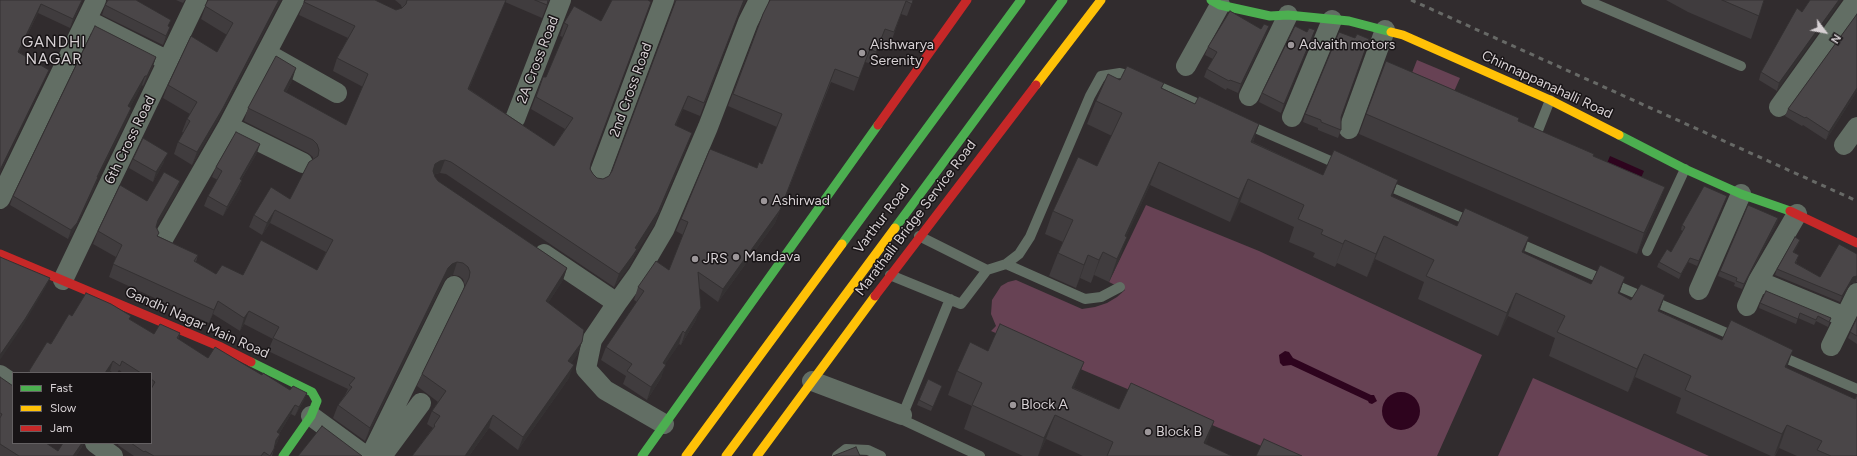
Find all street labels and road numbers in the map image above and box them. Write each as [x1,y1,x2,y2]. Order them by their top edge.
street label: 2A Cross Road [514,14,562,106]
street label: 2nd Cross Road [606,41,656,139]
street label: Chinnappanahalli Road [1479,47,1615,123]
street label: 6th Cross Road [101,93,159,187]
street label: Marathalli Bridge Service Road [852,137,980,299]
street label: Varthur Road [851,181,913,257]
street label: Gandhi Nagar Main Road [123,284,271,362]

